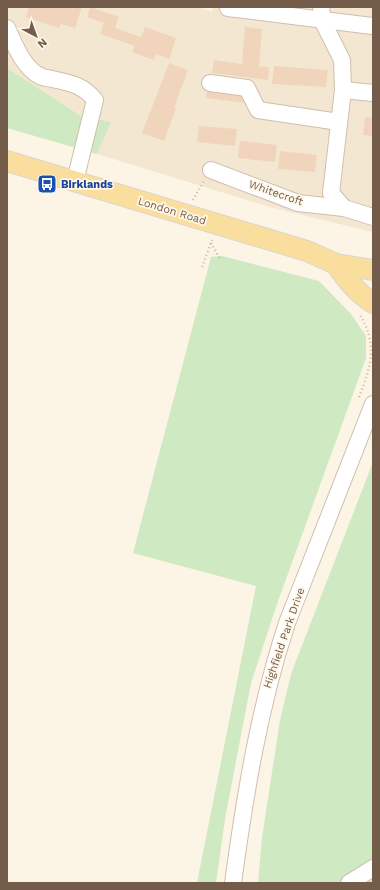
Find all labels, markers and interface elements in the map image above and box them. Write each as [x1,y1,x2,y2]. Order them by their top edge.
north arrow [16,16,56,56]
text: N [35,36,50,51]
bus stop icon: Birklands [36,173,58,195]
place label: Birklands [61,178,113,191]
street label: Whitecroft [247,178,305,208]
street label: London Road [136,194,208,228]
street label: Highfield Park Drive [261,586,307,690]

